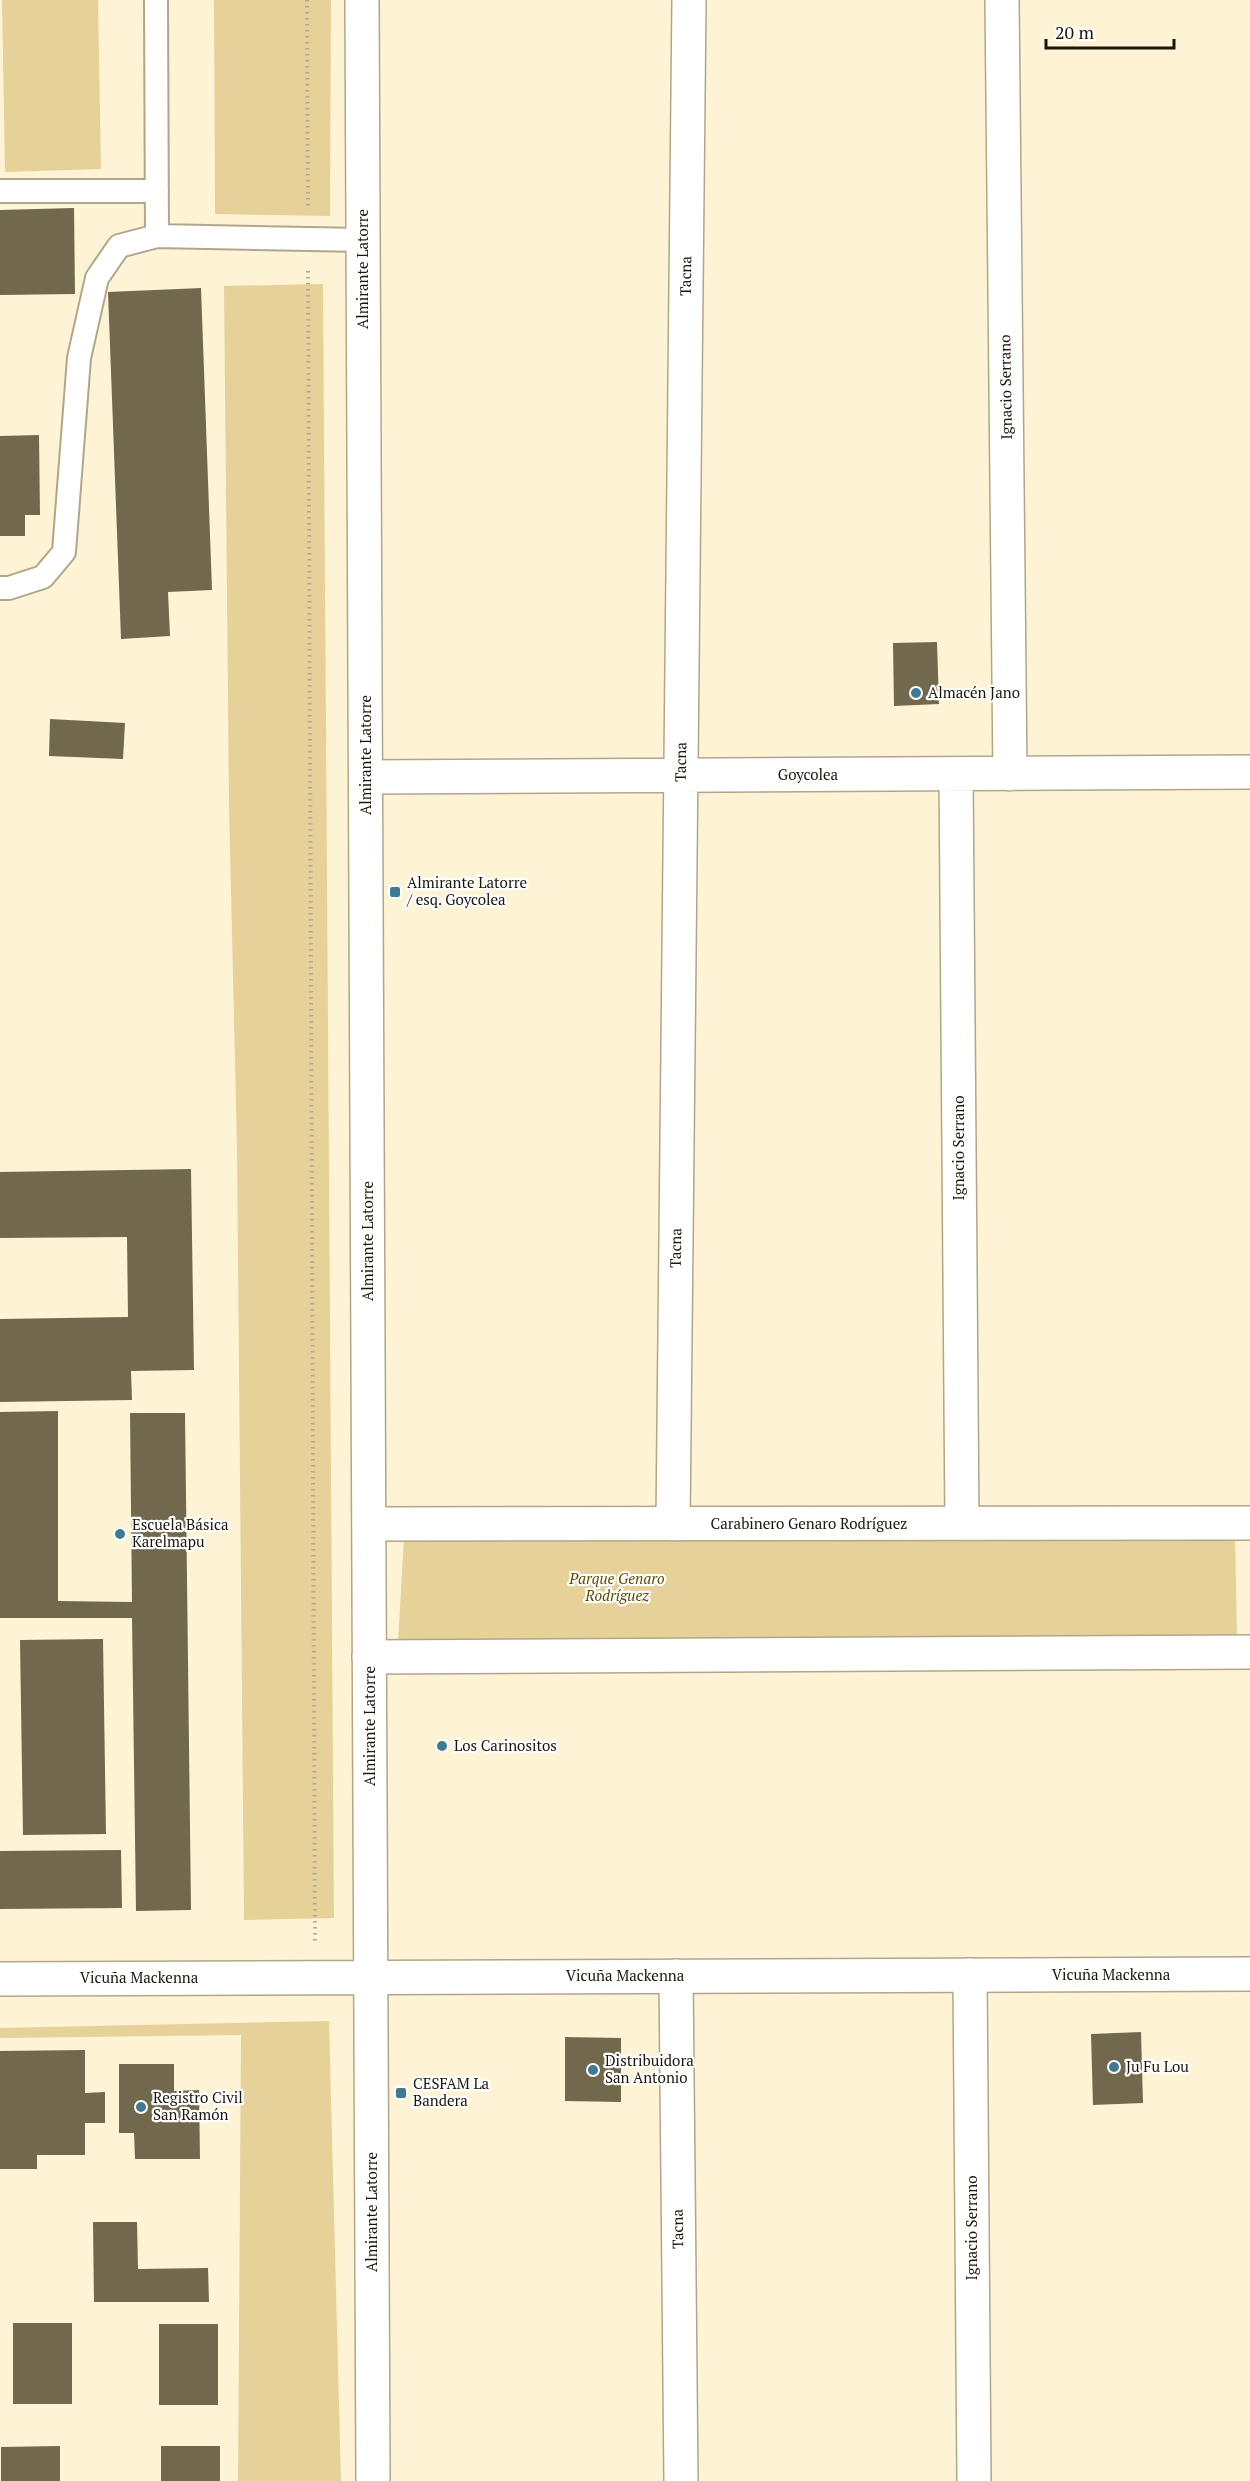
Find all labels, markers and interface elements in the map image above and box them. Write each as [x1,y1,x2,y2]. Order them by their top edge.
scale bar [1046,12,1174,50]
text: 20 m [1055,20,1095,44]
street label: Almirante Latorre [352,209,372,329]
street label: Tacna [675,255,695,296]
street label: Ignacio Serrano [994,334,1016,440]
place label: Almacén Jano [928,682,1020,702]
marker: Almacén Jano [909,686,923,700]
street label: Almirante Latorre [355,695,375,815]
street label: Tacna [670,741,690,782]
street label: Goycolea [778,764,839,784]
place label: Almirante Latorre / esq. Goycolea [406,872,527,909]
marker: Almirante Latorre / esq. Goycolea [388,885,402,899]
street label: Ignacio Serrano [948,1096,968,1201]
street label: Almirante Latorre [357,1181,377,1301]
street label: Tacna [665,1227,685,1268]
street label: Carabinero Genaro Rodríguez [711,1513,907,1533]
place label: Escuela Básica Karelmapu [132,1514,229,1551]
marker: Escuela Básica Karelmapu [113,1527,127,1541]
park label: Parque Genaro Rodríguez [568,1568,665,1605]
street label: Almirante Latorre [359,1666,379,1786]
place label: Los Carinositos [454,1735,557,1755]
marker: Los Carinositos [435,1739,449,1753]
street label: Vicuña Mackenna [1052,1964,1171,1984]
street label: Vicuña Mackenna [566,1965,685,1985]
street label: Vicuña Mackenna [80,1967,199,1987]
place label: Distribuidora San Antonio [605,2050,694,2087]
place label: Ju Fu Lou [1126,2056,1189,2076]
marker: Ju Fu Lou [1107,2060,1121,2074]
marker: Distribuidora San Antonio [586,2063,600,2077]
place label: CESFAM La Bandera [413,2073,490,2110]
marker: CESFAM La Bandera [394,2086,408,2100]
place label: Registro Civil San Ramón [153,2087,243,2124]
marker: Registro Civil San Ramón [134,2100,148,2114]
street label: Almirante Latorre [361,2152,381,2272]
street label: Ignacio Serrano [961,2176,981,2281]
street label: Tacna [667,2208,687,2249]

